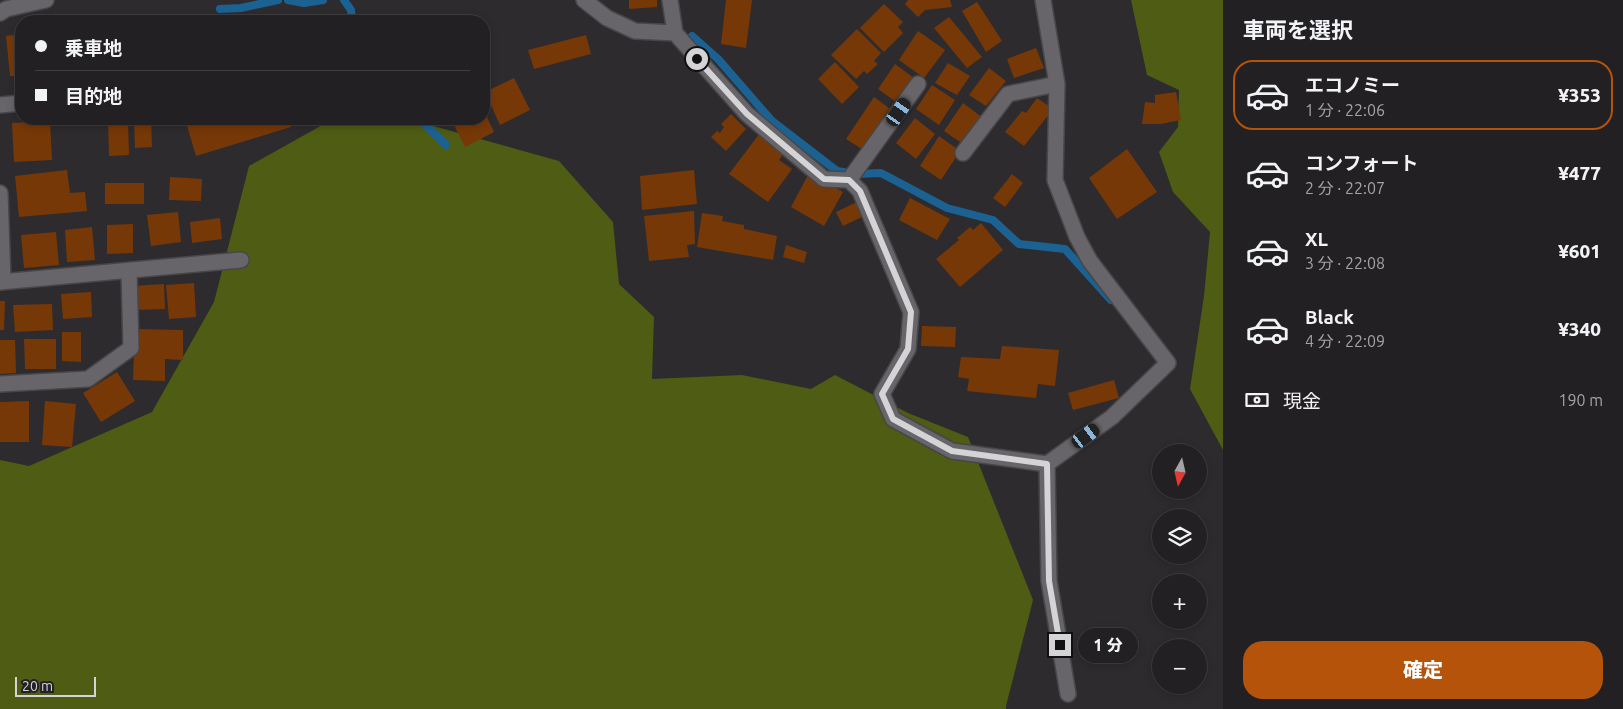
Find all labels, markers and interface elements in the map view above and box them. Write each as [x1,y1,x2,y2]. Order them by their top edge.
text: 車両を選択 [1243,17,1353,42]
text: 乗車地 [65,37,122,59]
route start [686,48,708,70]
icon: car [1245,73,1290,118]
text: エコノミー [1305,74,1400,96]
text: ¥353 [1558,84,1601,106]
text: 目的地 [65,85,122,107]
car [884,95,913,129]
text: 1 分 · 22:06 [1305,101,1385,119]
icon: car [1245,151,1290,196]
text: コンフォート [1305,152,1418,174]
text: ¥477 [1558,162,1601,184]
text: 2 分 · 22:07 [1305,179,1385,197]
text: XL [1305,228,1328,250]
icon: car [1245,229,1290,274]
text: ¥601 [1558,240,1601,262]
text: 3 分 · 22:08 [1305,254,1385,272]
text: Black [1305,306,1354,328]
icon: car [1245,307,1290,352]
text: ¥340 [1558,318,1601,340]
text: 4 分 · 22:09 [1305,332,1385,350]
icon: cash [1243,386,1271,414]
text: 現金 [1283,390,1321,412]
text: 190 m [1558,391,1603,409]
car [1069,421,1102,451]
north arrow [1152,444,1208,499]
map controls [1152,444,1207,694]
button: layers [1152,509,1207,564]
button: + [1152,574,1207,629]
callout: 1 分 [1078,628,1138,662]
route end [1049,634,1071,656]
text: 1 分 [1094,636,1122,654]
button: − [1152,639,1207,694]
button: 確定 [1243,641,1603,699]
scale bar [15,674,96,697]
text: 20 m [22,678,53,694]

